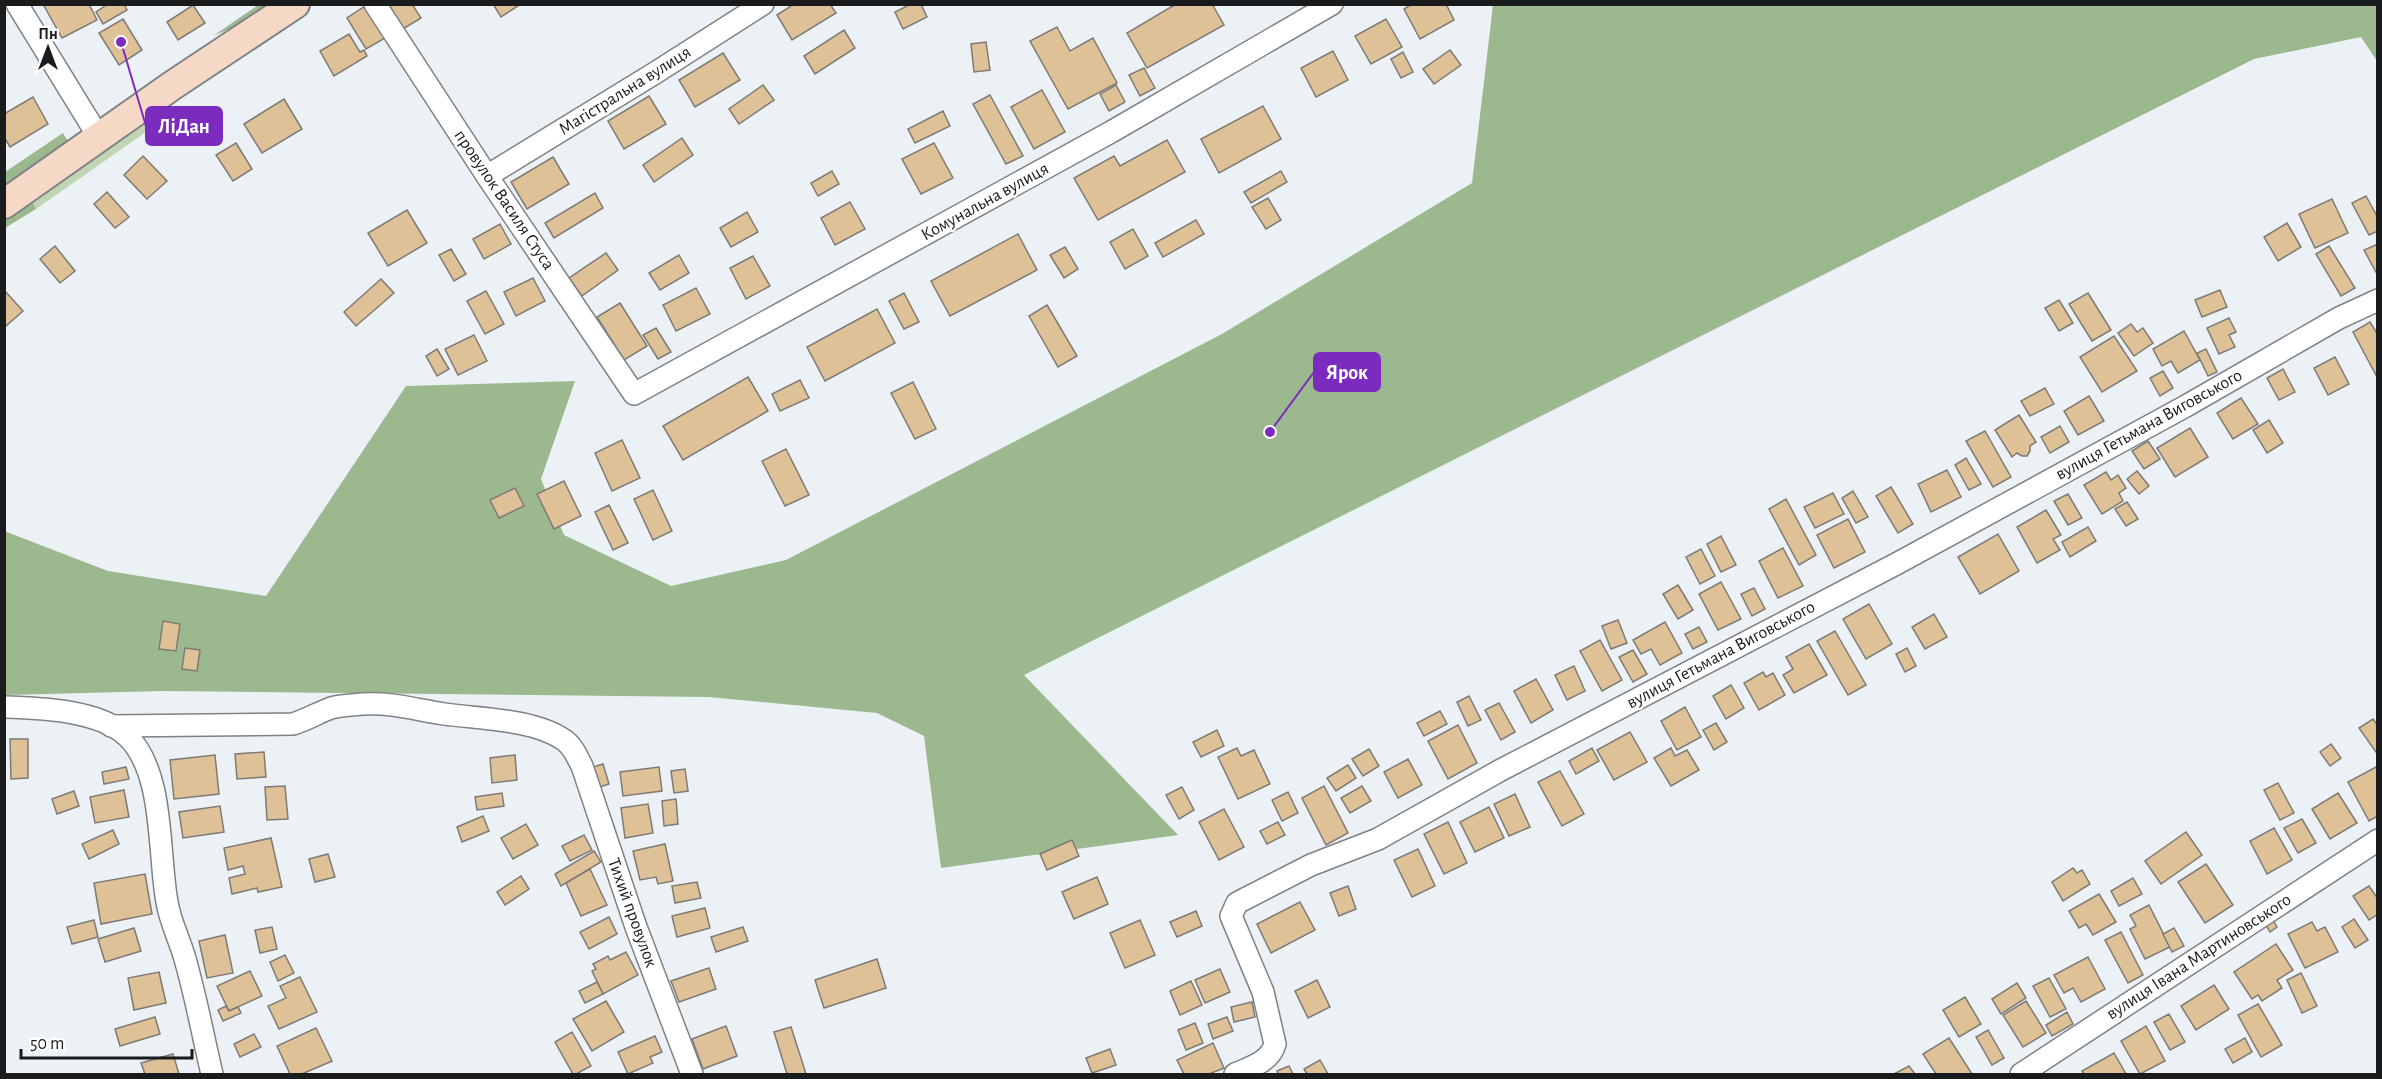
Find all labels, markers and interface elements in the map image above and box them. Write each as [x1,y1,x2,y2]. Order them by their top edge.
north arrow [18,18,78,78]
text: Пн [38,26,58,42]
street label: Магістральна вулиця [556,43,694,139]
callout: ЛіДан [146,107,222,145]
text: ЛіДан [158,117,210,137]
street label: провулок Василя Стуса [451,127,557,273]
street label: Комунальна вулиця [918,160,1052,244]
callout: Ярок [1314,353,1380,391]
text: Ярок [1326,363,1368,383]
street label: вулиця Гетьмана Виговського [2053,366,2245,484]
street label: вулиця Гетьмана Виговського [1624,598,1818,712]
street label: Тихий провулок [604,856,660,971]
street label: вулиця Івана Мартиновського [2103,891,2295,1023]
scale bar [21,1022,192,1060]
text: 50 m [30,1035,64,1053]

